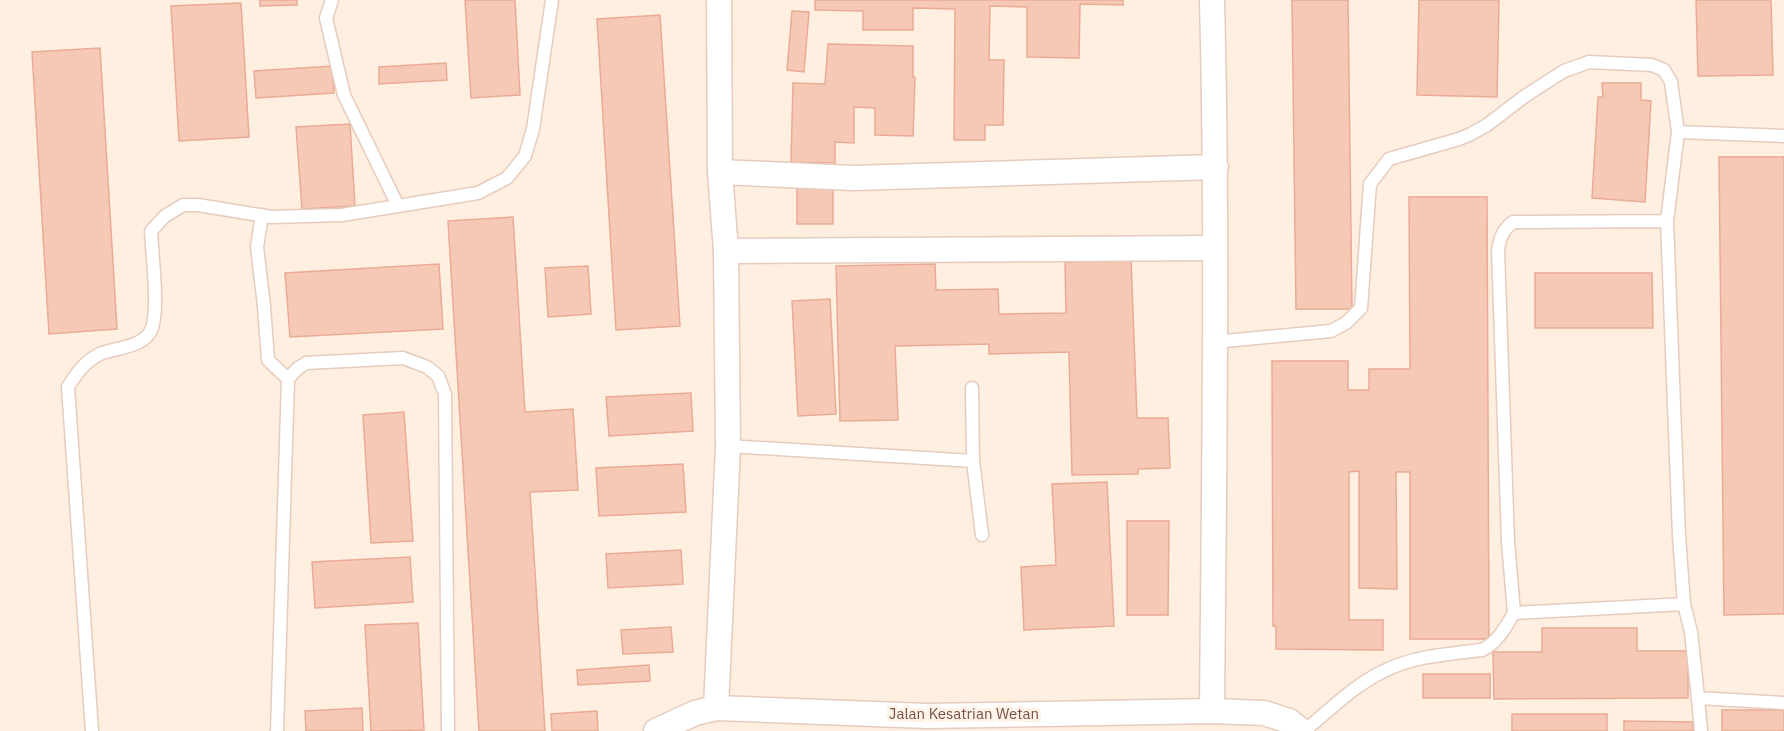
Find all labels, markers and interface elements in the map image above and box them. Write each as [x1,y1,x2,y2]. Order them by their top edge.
street label: Jalan Kesatrian Wetan [889,704,1039,723]

